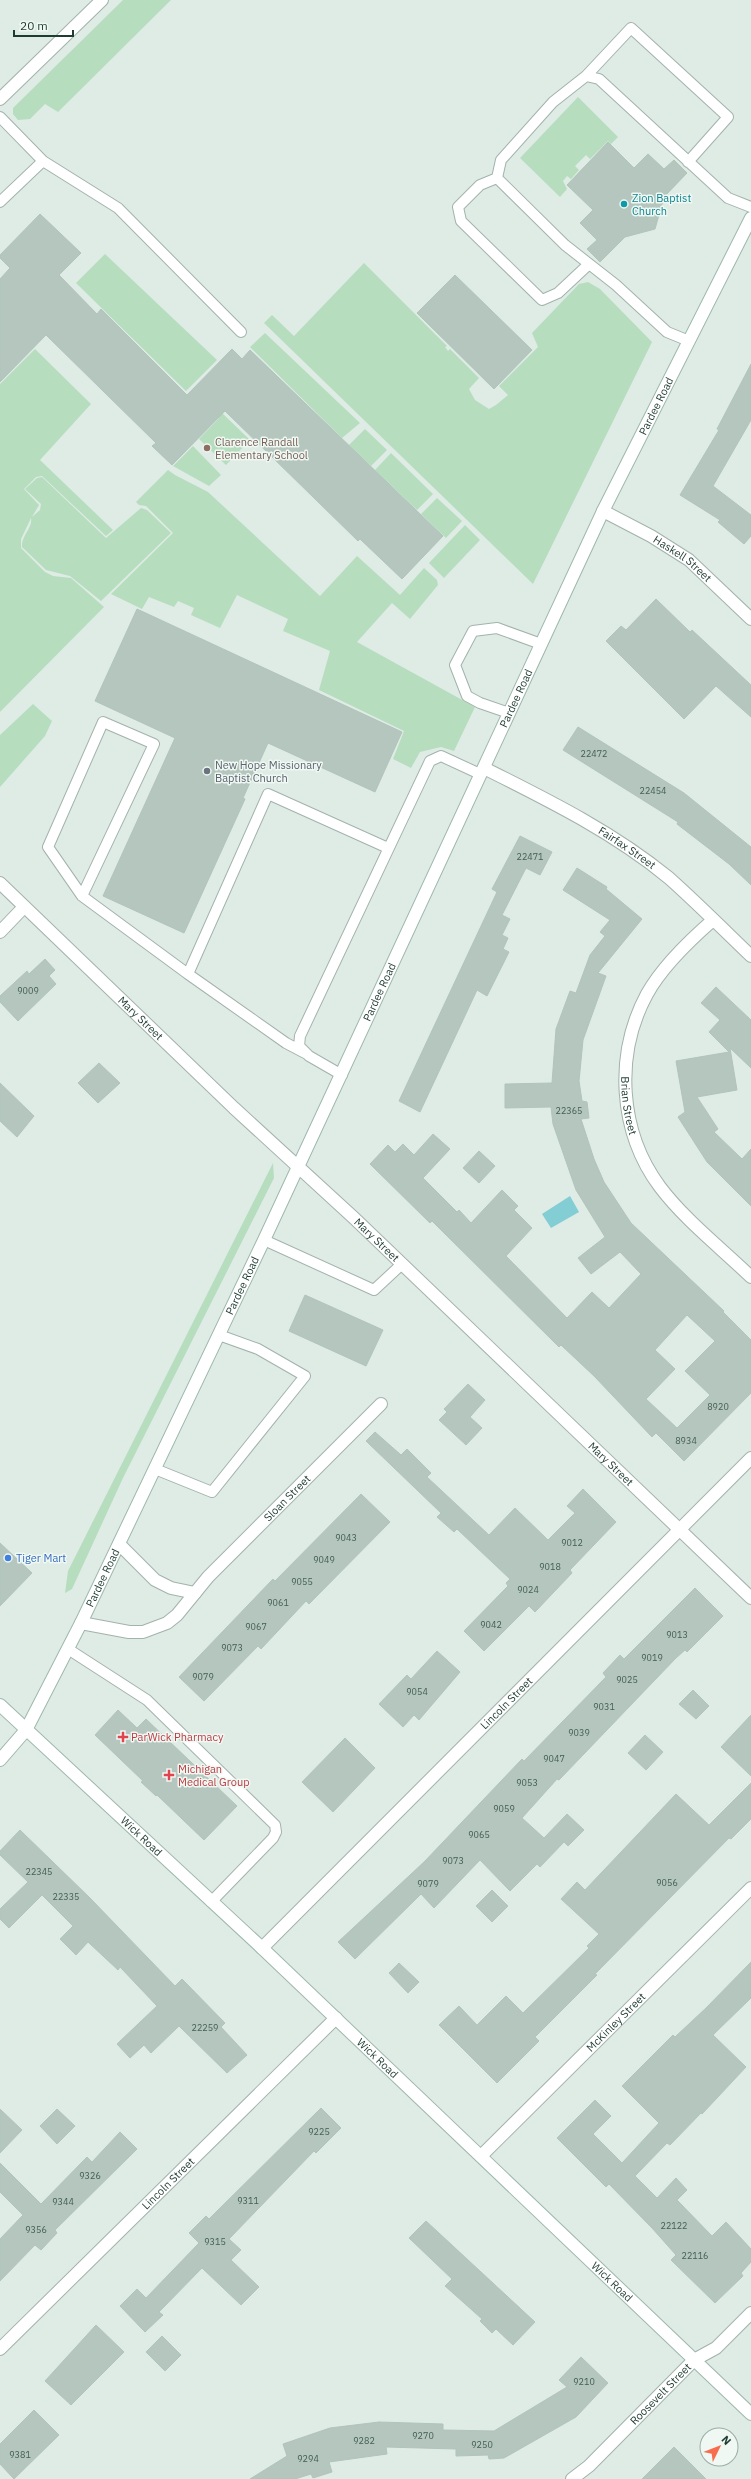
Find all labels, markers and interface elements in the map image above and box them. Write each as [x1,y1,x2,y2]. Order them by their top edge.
scale bar [14,12,73,38]
text: 20 m [20,18,48,33]
place label: Zion Baptist Church [632,191,691,218]
marker: Zion Baptist Church [619,199,629,209]
street label: Pardee Road [636,375,676,437]
place label: Clarence Randall Elementary School [215,435,308,462]
marker: Clarence Randall Elementary School [202,443,212,453]
street label: Haskell Street [651,532,715,585]
street label: Pardee Road [496,667,536,730]
house number: 22472 [580,748,608,759]
place label: New Hope Missionary Baptist Church [215,758,322,785]
marker: New Hope Missionary Baptist Church [202,766,212,776]
house number: 22454 [639,785,667,796]
street label: Fairfax Street [596,823,659,872]
house number: 22471 [516,851,544,862]
street label: Pardee Road [360,961,399,1023]
house number: 9009 [17,985,39,996]
street label: Mary Street [115,993,166,1043]
street label: Brian Street [618,1076,640,1137]
house number: 22365 [555,1105,583,1116]
street label: Mary Street [351,1215,402,1265]
street label: Pardee Road [222,1254,262,1317]
house number: 8920 [707,1401,729,1412]
house number: 8934 [675,1435,697,1446]
street label: Mary Street [585,1439,637,1489]
street label: Sloan Street [261,1472,313,1524]
house number: 9043 [335,1532,357,1543]
house number: 9012 [561,1537,583,1548]
street label: Pardee Road [83,1547,122,1609]
place label: Tiger Mart [16,1551,66,1565]
marker: Tiger Mart [3,1553,13,1563]
house number: 9049 [313,1554,335,1565]
house number: 9018 [539,1561,561,1572]
house number: 9055 [291,1576,313,1587]
house number: 9024 [517,1584,539,1595]
house number: 9061 [267,1597,289,1608]
house number: 9042 [480,1619,502,1630]
house number: 9067 [245,1621,267,1632]
house number: 9013 [666,1629,688,1640]
house number: 9073 [221,1642,243,1653]
house number: 9019 [641,1652,663,1663]
house number: 9079 [192,1671,214,1682]
street label: Lincoln Street [477,1674,536,1732]
house number: 9025 [616,1674,638,1685]
house number: 9054 [406,1686,428,1697]
house number: 9031 [593,1701,615,1712]
house number: 9039 [568,1727,590,1738]
place label: ParWick Pharmacy [131,1730,224,1744]
marker: ParWick Pharmacy [118,1732,128,1742]
house number: 9047 [543,1753,565,1764]
place label: Michigan Medical Group [178,1762,250,1789]
marker: Michigan Medical Group [163,1769,175,1781]
house number: 9053 [516,1777,538,1788]
house number: 9059 [493,1803,515,1814]
street label: Wick Road [118,1813,165,1859]
house number: 9065 [468,1829,490,1840]
house number: 9073 [442,1855,464,1866]
house number: 22345 [25,1866,53,1877]
house number: 9056 [656,1877,678,1888]
house number: 9079 [417,1878,439,1889]
house number: 22335 [52,1891,80,1902]
street label: McKinley Street [583,1990,648,2055]
house number: 22259 [191,2022,219,2033]
street label: Wick Road [354,2035,401,2081]
house number: 9225 [308,2126,330,2137]
street label: Lincoln Street [139,2154,197,2212]
house number: 9326 [79,2170,101,2181]
house number: 9311 [237,2195,259,2206]
house number: 9344 [52,2196,74,2207]
house number: 22122 [660,2220,688,2231]
house number: 9356 [25,2224,47,2235]
house number: 9315 [204,2236,226,2247]
house number: 22116 [681,2250,709,2261]
street label: Wick Road [589,2259,636,2305]
street label: Roosevelt Street [627,2360,694,2428]
house number: 9210 [573,2376,595,2387]
north arrow [699,2427,739,2467]
house number: 9270 [412,2430,434,2441]
text: N [718,2432,734,2448]
house number: 9282 [353,2435,375,2446]
house number: 9250 [471,2439,493,2450]
house number: 9381 [9,2449,31,2460]
house number: 9294 [297,2453,319,2464]

